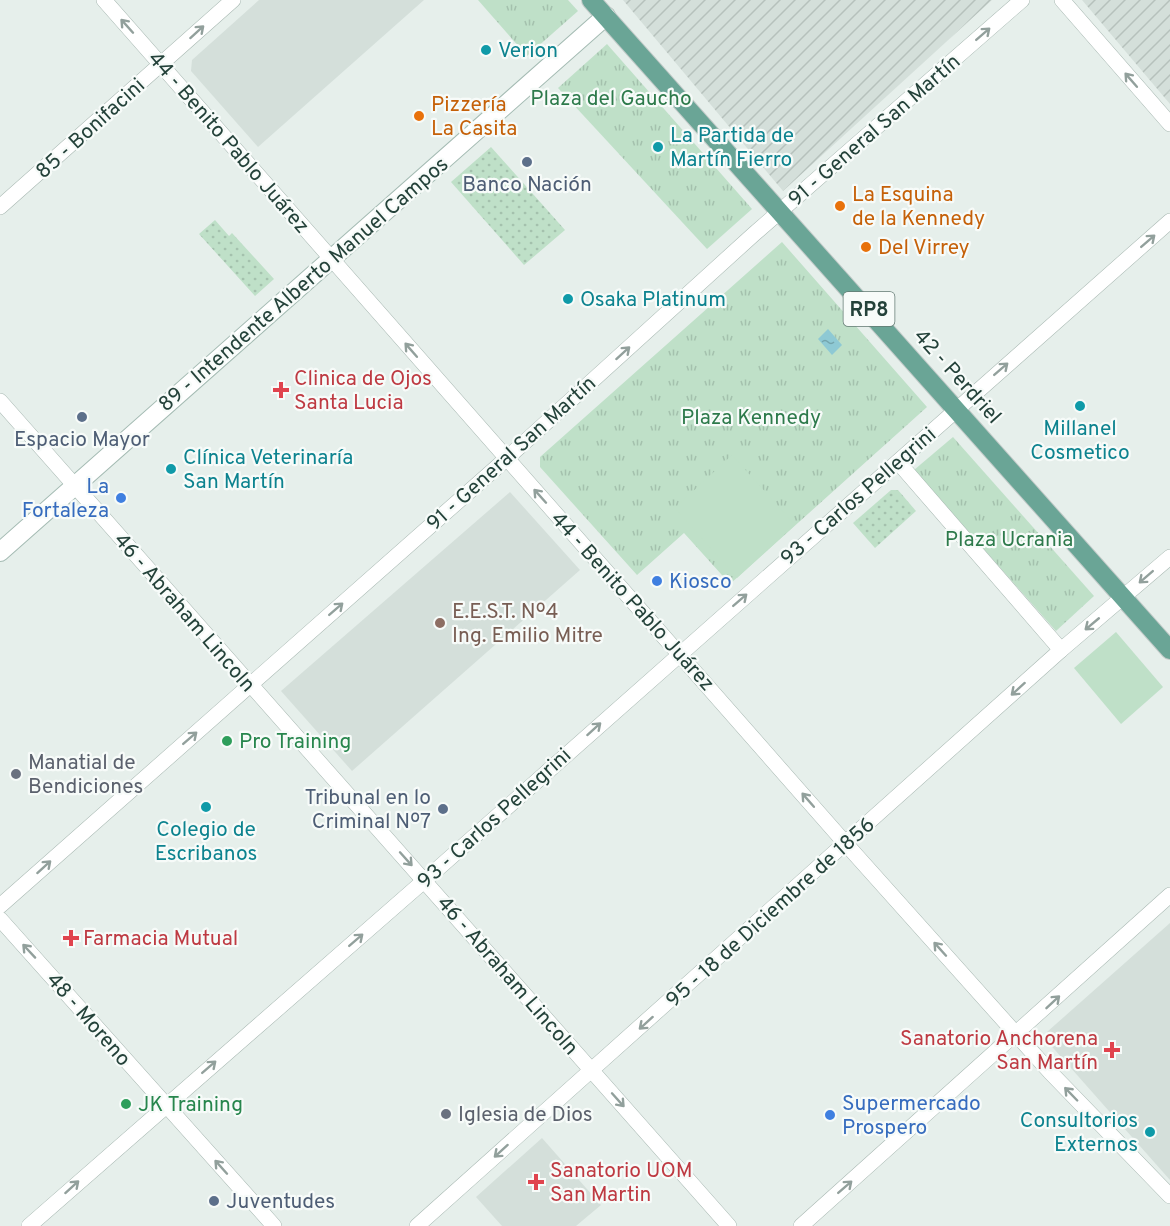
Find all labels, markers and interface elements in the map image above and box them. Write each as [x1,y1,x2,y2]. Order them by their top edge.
one-way arrow [120,19,134,34]
one-way arrow [189,25,204,39]
one-way arrow [975,27,990,41]
place label: Verion [498,38,558,65]
marker: Verion [479,43,493,57]
street label: 44 - Benito Pablo Juárez [141,46,314,240]
street label: 91 - General San Martín [783,49,967,213]
one-way arrow [1125,72,1138,88]
street label: 85 - Bonifacini [31,73,151,185]
park label: Plaza del Gaucho [530,86,692,113]
place label: Pizzería La Casita [431,92,517,143]
marker: Pizzería La Casita [412,109,426,123]
place label: La Partida de Martín Fierro [670,123,794,174]
marker: La Partida de Martín Fierro [651,140,665,154]
street label: 89 - Intendente Alberto Manuel Campos [153,152,455,419]
marker: Banco Nación [520,155,534,169]
place label: Banco Nación [462,172,592,199]
place label: La Esquina de la Kennedy [852,182,985,233]
marker: La Esquina de la Kennedy [833,199,847,213]
one-way arrow [1140,234,1155,248]
place label: Del Virrey [878,235,970,262]
marker: Del Virrey [859,240,873,254]
place label: Osaka Platinum [580,287,726,314]
marker: Osaka Platinum [561,292,575,306]
road number: RP8 [844,292,894,326]
street label: 42 - Perdriel [907,324,1007,430]
one-way arrow [404,342,417,358]
one-way arrow [615,346,630,360]
one-way arrow [993,362,1008,376]
place label: Clinica de Ojos Santa Lucia [294,366,432,417]
street label: 91 - General San Martín [421,371,603,538]
marker: Clinica de Ojos Santa Lucia [272,381,290,399]
marker: Millanel Cosmetico [1073,399,1087,413]
park label: Plaza Kennedy [681,405,821,432]
marker: Espacio Mayor [75,410,89,424]
place label: Millanel Cosmetico [1030,416,1130,467]
street label: 93 - Carlos Pellegrini [775,422,943,572]
place label: Espacio Mayor [14,427,150,454]
place label: Clínica Veterinaría San Martín [183,445,353,496]
marker: Clínica Veterinaría San Martín [164,462,178,476]
place label: La Fortaleza [22,474,109,525]
one-way arrow [533,489,547,504]
marker: La Fortaleza [114,491,128,505]
street label: 44 - Benito Pablo Juárez [544,506,720,698]
park label: Plaza Ucrania [945,527,1073,554]
street label: 46 - Abraham Lincoln [107,528,261,698]
place label: Kiosco [669,569,732,596]
one-way arrow [1139,570,1155,584]
marker: Kiosco [650,574,664,588]
one-way arrow [732,593,747,607]
place label: E.E.S.T. Nº4 Ing. Emilio Mitre [452,599,603,650]
one-way arrow [328,602,343,616]
marker: E.E.S.T. Nº4 Ing. Emilio Mitre [433,616,447,630]
one-way arrow [1084,617,1100,630]
one-way arrow [1010,682,1025,696]
one-way arrow [586,722,601,736]
place label: Pro Training [239,729,351,756]
one-way arrow [182,731,197,745]
marker: Pro Training [220,734,234,748]
street label: 93 - Carlos Pellegrini [412,743,578,895]
place label: Manatial de Bendiciones [28,750,143,801]
marker: Manatial de Bendiciones [9,767,23,781]
place label: Tribunal en lo Criminal Nº7 [305,785,431,836]
one-way arrow [801,793,815,808]
marker: Colegio de Escribanos [199,800,213,814]
marker: Tribunal en lo Criminal Nº7 [436,802,450,816]
street label: 95 - 18 de Diciembre de 1856 [661,812,881,1014]
place label: Colegio de Escribanos [155,817,257,868]
one-way arrow [399,851,413,866]
one-way arrow [36,860,51,874]
street label: 46 - Abraham Lincoln [430,891,584,1061]
place label: Farmacia Mutual [83,926,238,953]
marker: Farmacia Mutual [64,931,78,945]
one-way arrow [348,933,363,947]
one-way arrow [933,942,947,957]
one-way arrow [22,944,36,959]
street label: 48 - Moreno [40,967,136,1072]
one-way arrow [1046,994,1061,1009]
one-way arrow [638,1015,654,1029]
place label: Sanatorio Anchorena San Martín [900,1026,1098,1077]
marker: Sanatorio Anchorena San Martín [1103,1041,1121,1059]
one-way arrow [201,1061,217,1074]
one-way arrow [1064,1086,1078,1101]
place label: Supermercado Prospero [842,1091,981,1142]
place label: JK Training [138,1092,243,1119]
one-way arrow [611,1092,625,1107]
marker: JK Training [119,1097,133,1111]
place label: Iglesia de Dios [458,1102,593,1129]
marker: Iglesia de Dios [439,1107,453,1121]
marker: Supermercado Prospero [823,1108,837,1122]
place label: Consultorios Externos [1020,1108,1138,1159]
marker: Consultorios Externos [1143,1125,1157,1139]
one-way arrow [494,1144,509,1158]
place label: Sanatorio UOM San Martin [550,1158,693,1209]
one-way arrow [214,1160,228,1175]
marker: Sanatorio UOM San Martin [527,1173,545,1191]
one-way arrow [65,1180,80,1194]
one-way arrow [837,1180,852,1194]
place label: Juventudes [226,1189,335,1216]
marker: Juventudes [207,1194,221,1208]

